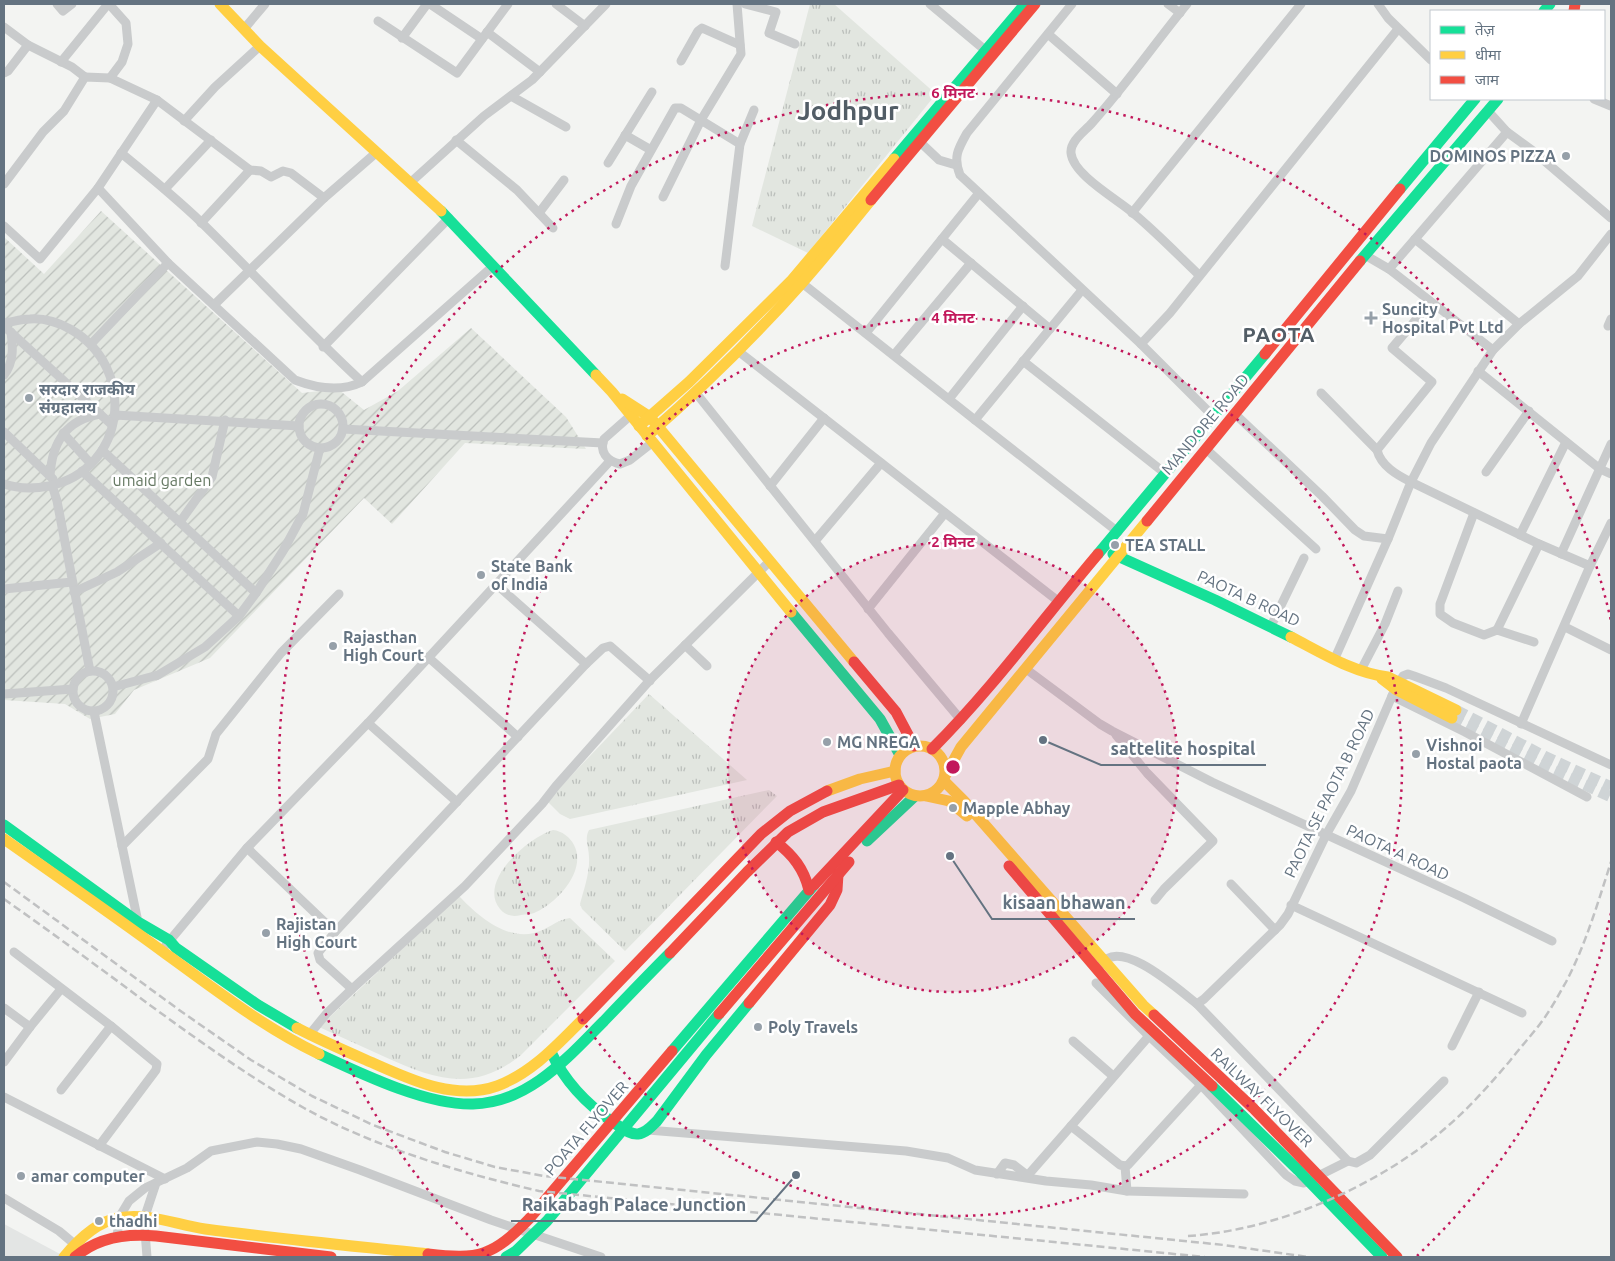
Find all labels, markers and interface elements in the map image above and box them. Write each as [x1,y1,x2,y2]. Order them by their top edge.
legend [1430,10,1605,100]
text: तेज़ [1475,21,1496,38]
text: धीमा [1475,46,1502,63]
text: जाम [1475,71,1500,88]
text: 6 मिनट [931,84,976,101]
district label: Jodhpur [797,96,899,125]
place label: DOMINOS PIZZA [1429,147,1557,165]
marker: DOMINOS PIZZA [1560,150,1572,162]
place label: Suncity Hospital Pvt Ltd [1382,300,1503,336]
text: 4 मिनट [931,309,976,326]
marker: Suncity Hospital Pvt Ltd [1364,311,1378,325]
district label: PAOTA [1242,322,1316,346]
street label: MANDORE ROAD [1158,370,1252,478]
place label: सरदार राजकीय संग्रहालय [39,380,136,416]
marker: सरदार राजकीय संग्रहालय [23,392,35,404]
park label: umaid garden [113,471,211,489]
text: 2 मिनट [931,533,976,550]
place label: TEA STALL [1125,536,1206,554]
marker: TEA STALL [1109,539,1121,551]
place label: State Bank of India [491,557,573,593]
street label: PAOTA B ROAD [1195,566,1303,630]
marker: State Bank of India [475,569,487,581]
place label: Rajasthan High Court [343,628,424,664]
marker: Rajasthan High Court [327,640,339,652]
street label: PAOTA SE PAOTA B ROAD [1280,706,1378,880]
callout: sattelite hospital [1101,732,1266,765]
place label: MG NREGA [837,733,921,751]
marker: MG NREGA [821,736,833,748]
place label: Vishnoi Hostal paota [1426,736,1522,772]
text: sattelite hospital [1111,738,1256,758]
marker: Vishnoi Hostal paota [1410,748,1422,760]
centre of rings [944,758,962,776]
place label: Mapple Abhay [963,799,1071,817]
marker: Mapple Abhay [947,802,959,814]
street label: PAOTA A ROAD [1344,820,1452,884]
callout: kisaan bhawan [992,886,1135,919]
text: kisaan bhawan [1002,892,1126,912]
place label: Rajistan High Court [276,915,357,951]
marker: Rajistan High Court [260,927,272,939]
place label: Poly Travels [768,1018,858,1036]
marker: Poly Travels [752,1021,764,1033]
street label: RAILWAY FLYOVER [1207,1044,1317,1150]
street label: POATA FLYOVER [540,1077,632,1179]
place label: amar computer [31,1167,145,1185]
marker: amar computer [15,1170,27,1182]
callout: Raikabagh Palace Junction [511,1188,756,1221]
text: Raikabagh Palace Junction [522,1194,746,1214]
place label: thadhi [109,1212,157,1230]
marker: thadhi [93,1215,105,1227]

